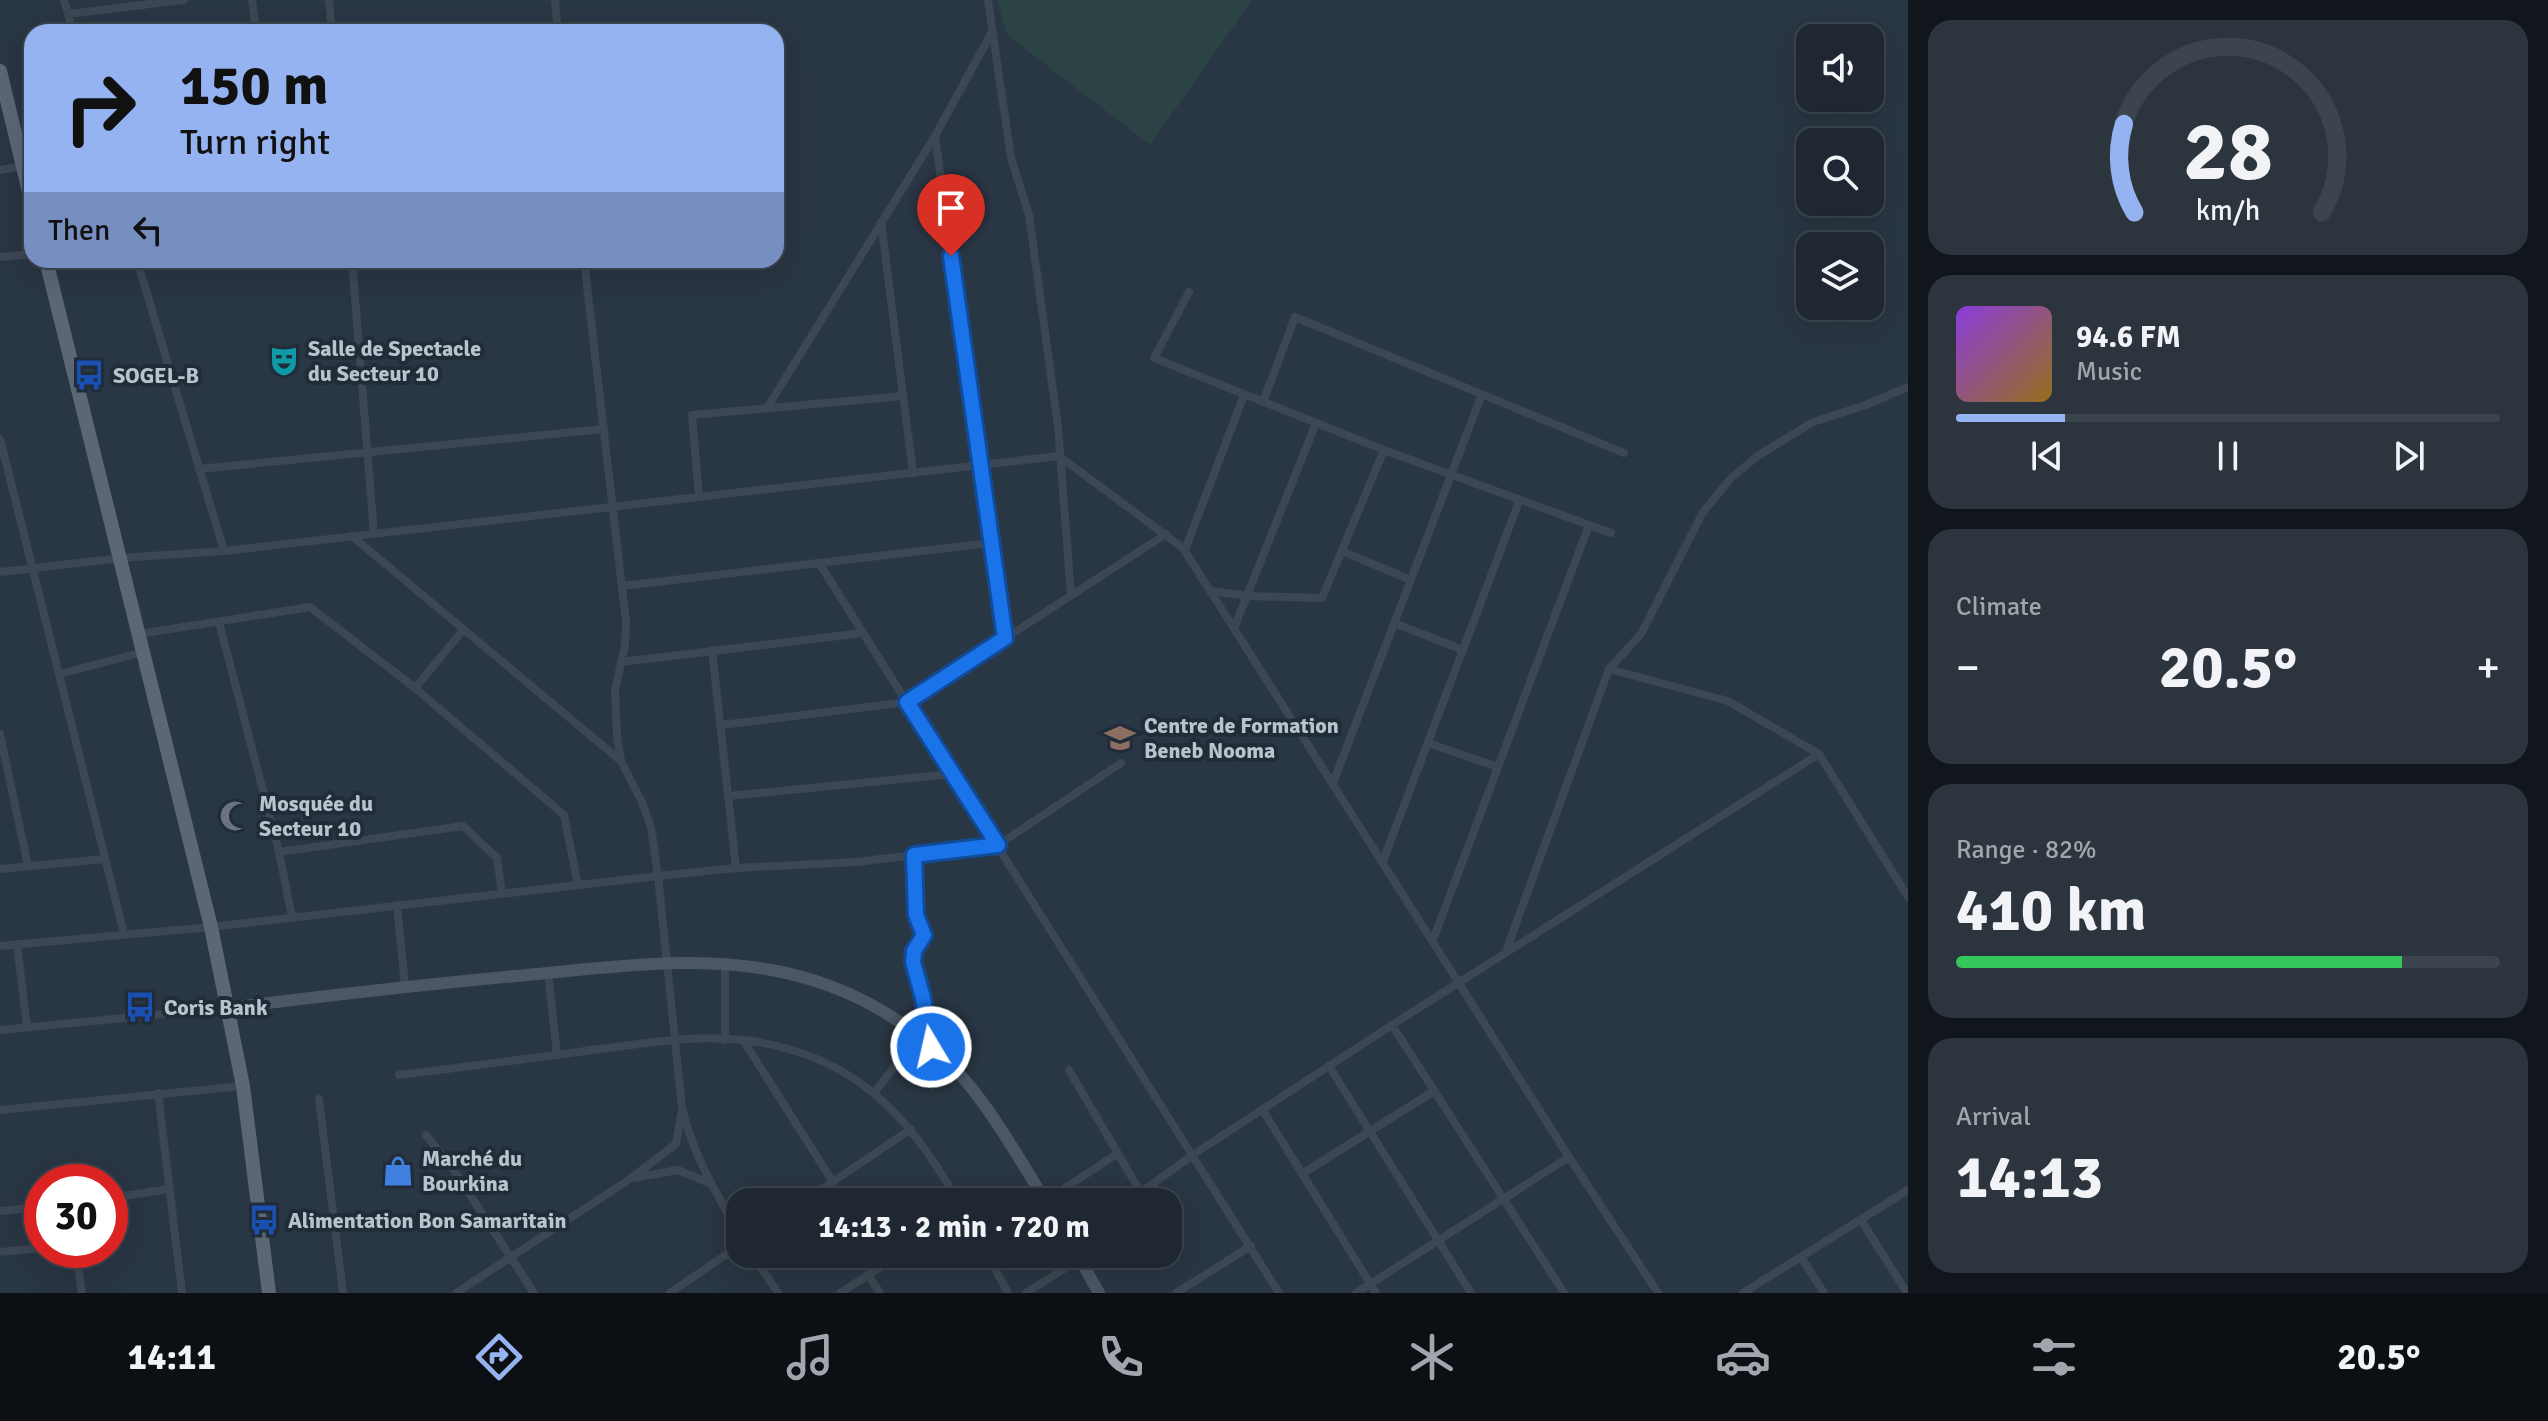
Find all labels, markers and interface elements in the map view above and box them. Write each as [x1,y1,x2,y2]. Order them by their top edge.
map controls [1796,24,1884,320]
button: sound [1796,24,1884,112]
text: 150 m [180,51,328,120]
icon: right [48,56,152,160]
text: 28 [2183,101,2273,203]
text: Turn right [180,120,330,165]
button: search [1796,128,1884,216]
pin [917,174,985,256]
icon: arrive [929,186,973,230]
text: km/h [2196,193,2260,228]
icon: left [126,208,170,252]
text: Then [48,212,110,249]
button: layers [1796,232,1884,320]
text: 94.6 FM [2076,319,2181,356]
place label: Salle de Spectacle du Secteur 10 [308,335,481,387]
theatre icon: Salle de Spectacle du Secteur 10 [267,344,301,378]
text: Music [2076,356,2142,388]
bus stop icon: SOGEL-B [72,358,106,392]
place label: SOGEL-B [113,362,199,389]
icon: previous [2025,434,2069,478]
icon: pause [2206,434,2250,478]
icon: next [2387,434,2431,478]
text: Climate [1956,591,2042,623]
text: 20.5° [2159,631,2297,705]
text: − [1956,641,1980,695]
text: + [2476,641,2500,695]
place label: Centre de Formation Beneb Nooma [1144,712,1339,764]
school or university icon: Centre de Formation Beneb Nooma [1103,721,1137,755]
place label: Mosquée du Secteur 10 [259,790,373,842]
mosque icon: Mosquée du Secteur 10 [218,799,252,833]
text: Range · 82% [1956,834,2097,866]
text: 410 km [1956,874,2146,948]
bus stop icon: Coris Bank [123,990,157,1024]
place label: Coris Bank [164,994,268,1021]
position arrow [889,1005,973,1089]
text: Arrival [1956,1101,2031,1133]
text: 14:13 [1956,1141,2103,1215]
place label: Marché du Bourkina [422,1145,522,1197]
shop icon: Marché du Bourkina [381,1154,415,1188]
speed limit sign: 30 [24,1164,128,1268]
bus stop icon: Alimentation Bon Samaritain [247,1203,281,1237]
place label: Alimentation Bon Samaritain [288,1207,567,1234]
text: 14:13 · 2 min · 720 m [818,1209,1090,1246]
icon: directions [471,1329,527,1385]
icon: music [782,1329,838,1385]
icon: phone [1093,1329,1149,1385]
icon: climate [1404,1329,1460,1385]
icon: car [1715,1329,1771,1385]
icon: filters [2026,1329,2082,1385]
text: 14:11 [128,1335,216,1380]
text: 20.5° [2337,1335,2420,1380]

